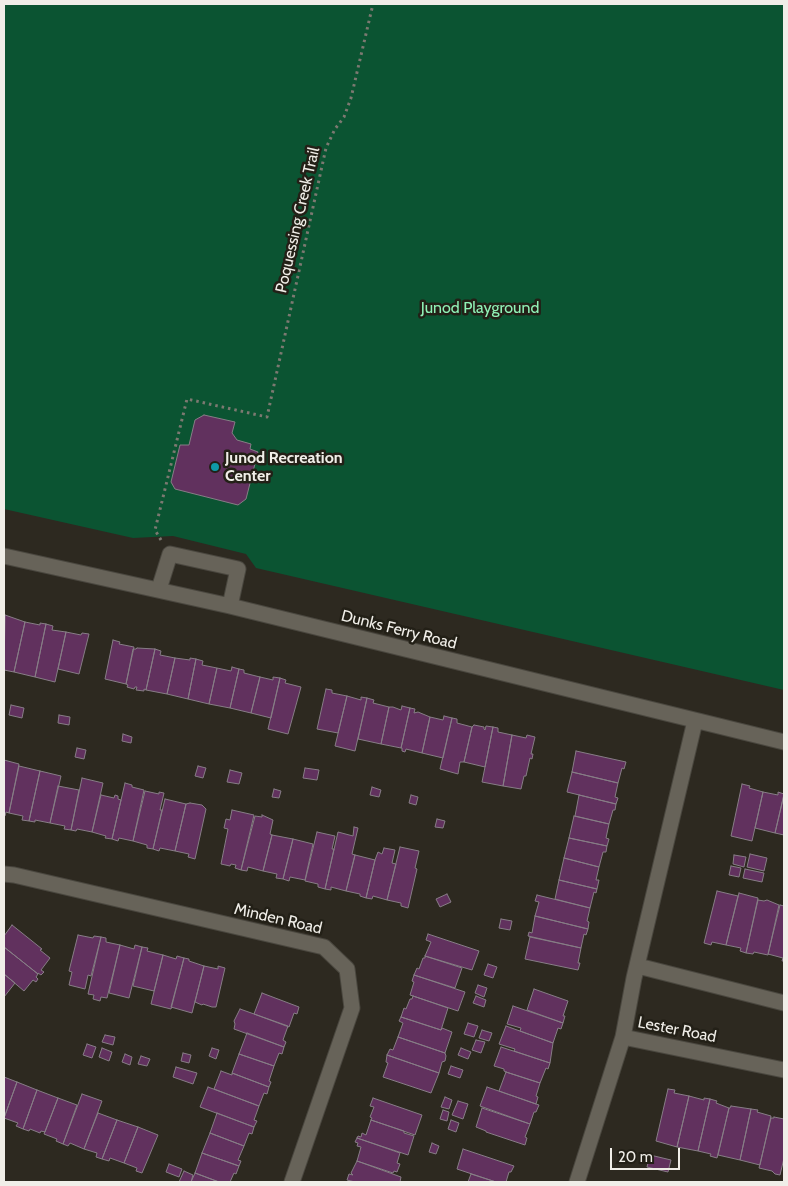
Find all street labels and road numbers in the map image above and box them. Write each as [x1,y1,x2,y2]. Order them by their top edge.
street label: Poquessing Creek Trail [272,145,324,295]
street label: Dunks Ferry Road [339,606,459,654]
street label: Minden Road [232,900,324,938]
street label: Lester Road [636,1013,718,1047]

